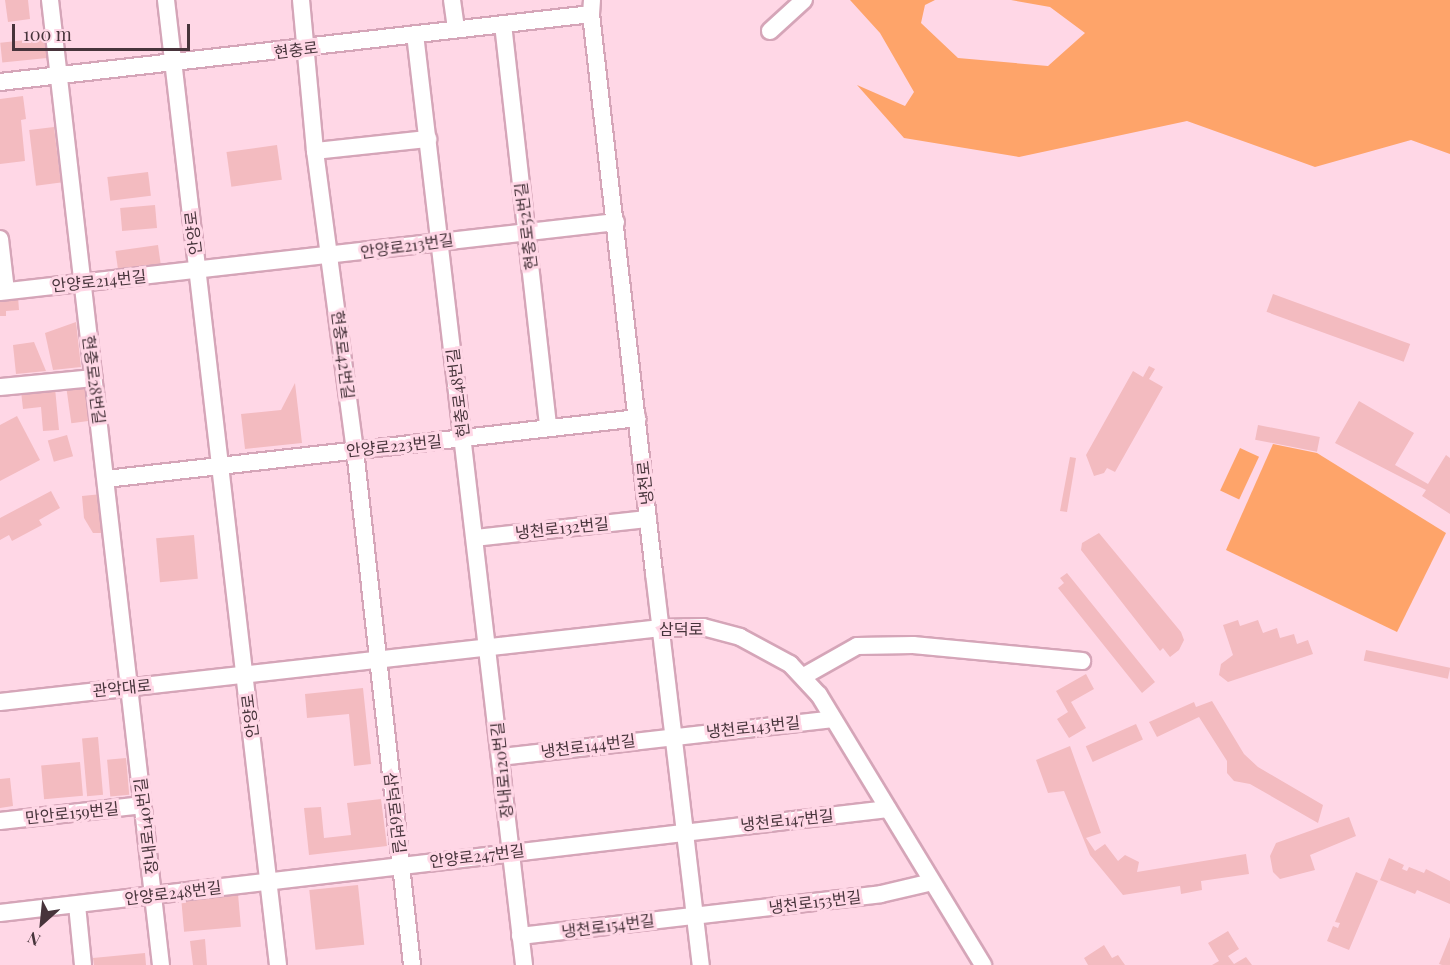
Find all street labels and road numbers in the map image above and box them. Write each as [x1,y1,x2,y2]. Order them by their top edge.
street label: 현충로 [273,38,319,62]
street label: 현충로52번길 [511,181,541,271]
street label: 안양로 [181,210,205,256]
street label: 안양로213번길 [359,230,455,262]
street label: 안양로214번길 [51,266,147,296]
street label: 현충로42번길 [328,310,358,400]
street label: 현충로28번길 [79,334,109,426]
street label: 현충로48번길 [443,347,473,439]
street label: 안양로223번길 [345,431,443,461]
street label: 냉천로 [633,460,657,506]
street label: 냉천로132번길 [514,514,610,542]
street label: 삼덕로 [659,619,703,639]
street label: 관악대로 [92,675,152,701]
street label: 안양로 [238,693,262,739]
street label: 냉천로143번길 [705,713,801,741]
street label: 장내로120번길 [487,721,517,819]
street label: 냉천로144번길 [540,731,636,761]
street label: 삼덕로6번길 [380,771,410,855]
street label: 장내로140번길 [131,777,161,875]
street label: 만안로159번길 [24,799,120,827]
street label: 냉천로147번길 [739,806,835,834]
street label: 안양로247번길 [428,841,526,871]
street label: 안양로248번길 [123,878,223,908]
street label: 냉천로153번길 [768,887,862,917]
street label: 냉천로154번길 [560,911,656,941]

